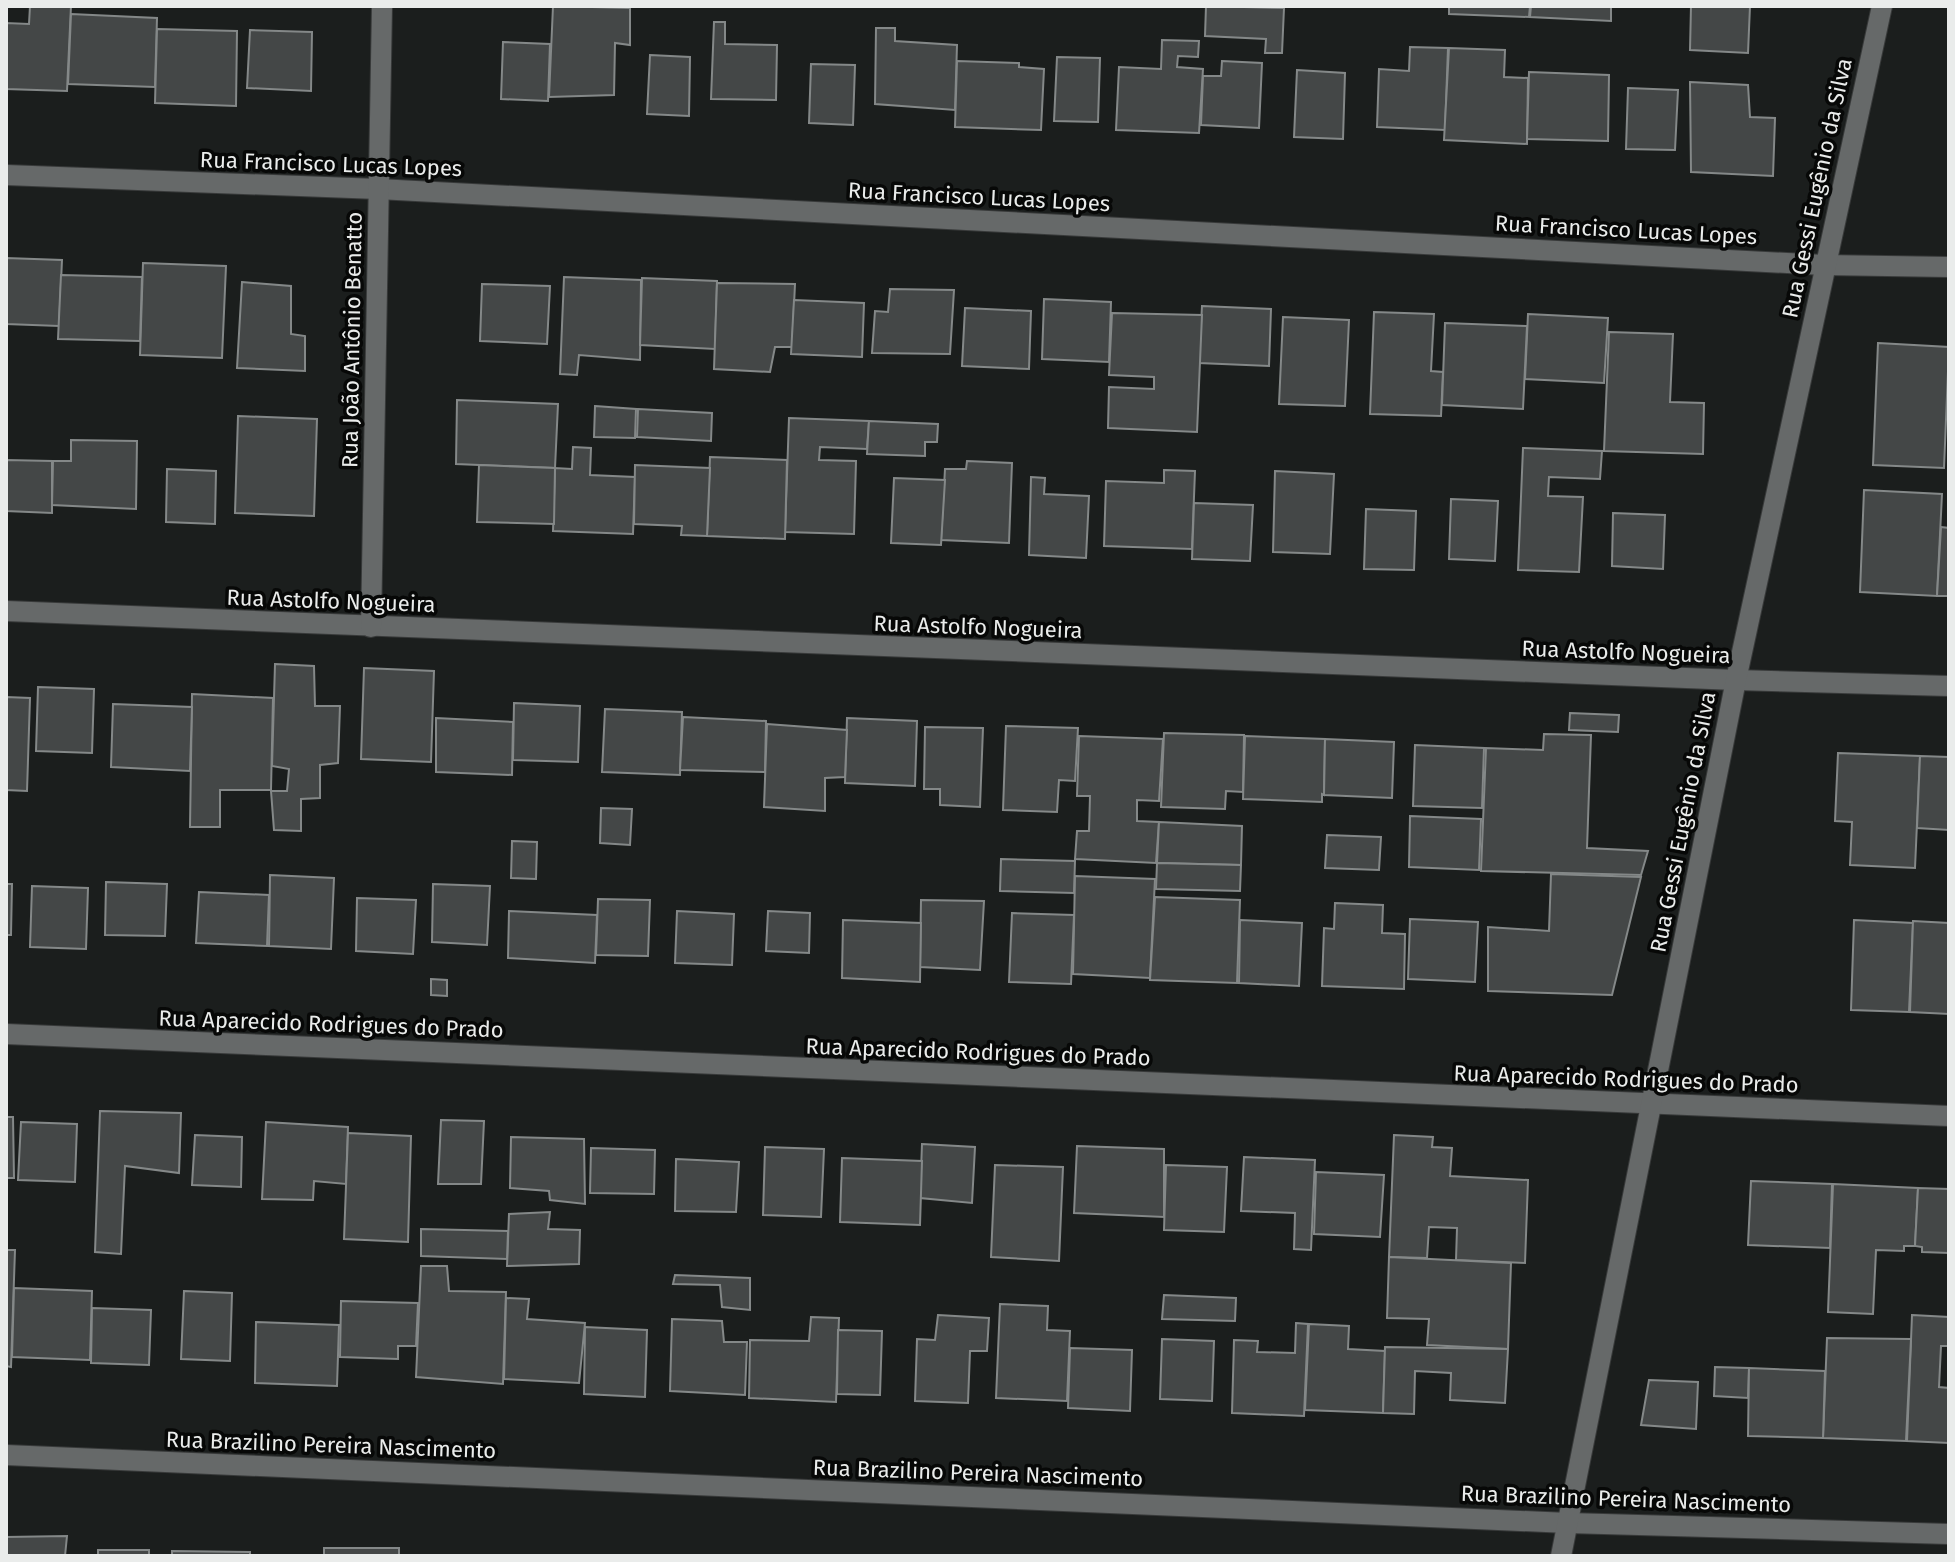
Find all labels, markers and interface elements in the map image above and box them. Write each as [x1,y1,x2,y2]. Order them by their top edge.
street label: Rua Gessi Eugênio da Silva [1776,56,1858,320]
street label: Rua Francisco Lucas Lopes [199,146,463,182]
street label: Rua Francisco Lucas Lopes [847,177,1111,217]
street label: Rua Francisco Lucas Lopes [1494,210,1758,250]
street label: Rua João Antônio Benatto [336,212,368,468]
street label: Rua Astolfo Nogueira [226,584,436,618]
street label: Rua Astolfo Nogueira [873,610,1083,644]
street label: Rua Astolfo Nogueira [1521,635,1731,669]
street label: Rua Gessi Eugênio da Silva [1644,689,1722,955]
street label: Rua Aparecido Rodrigues do Prado [158,1004,504,1044]
street label: Rua Aparecido Rodrigues do Prado [805,1032,1151,1072]
street label: Rua Aparecido Rodrigues do Prado [1453,1059,1799,1099]
street label: Rua Brazilino Pereira Nascimento [165,1426,497,1464]
street label: Rua Brazilino Pereira Nascimento [812,1454,1144,1492]
street label: Rua Brazilino Pereira Nascimento [1460,1480,1792,1518]

